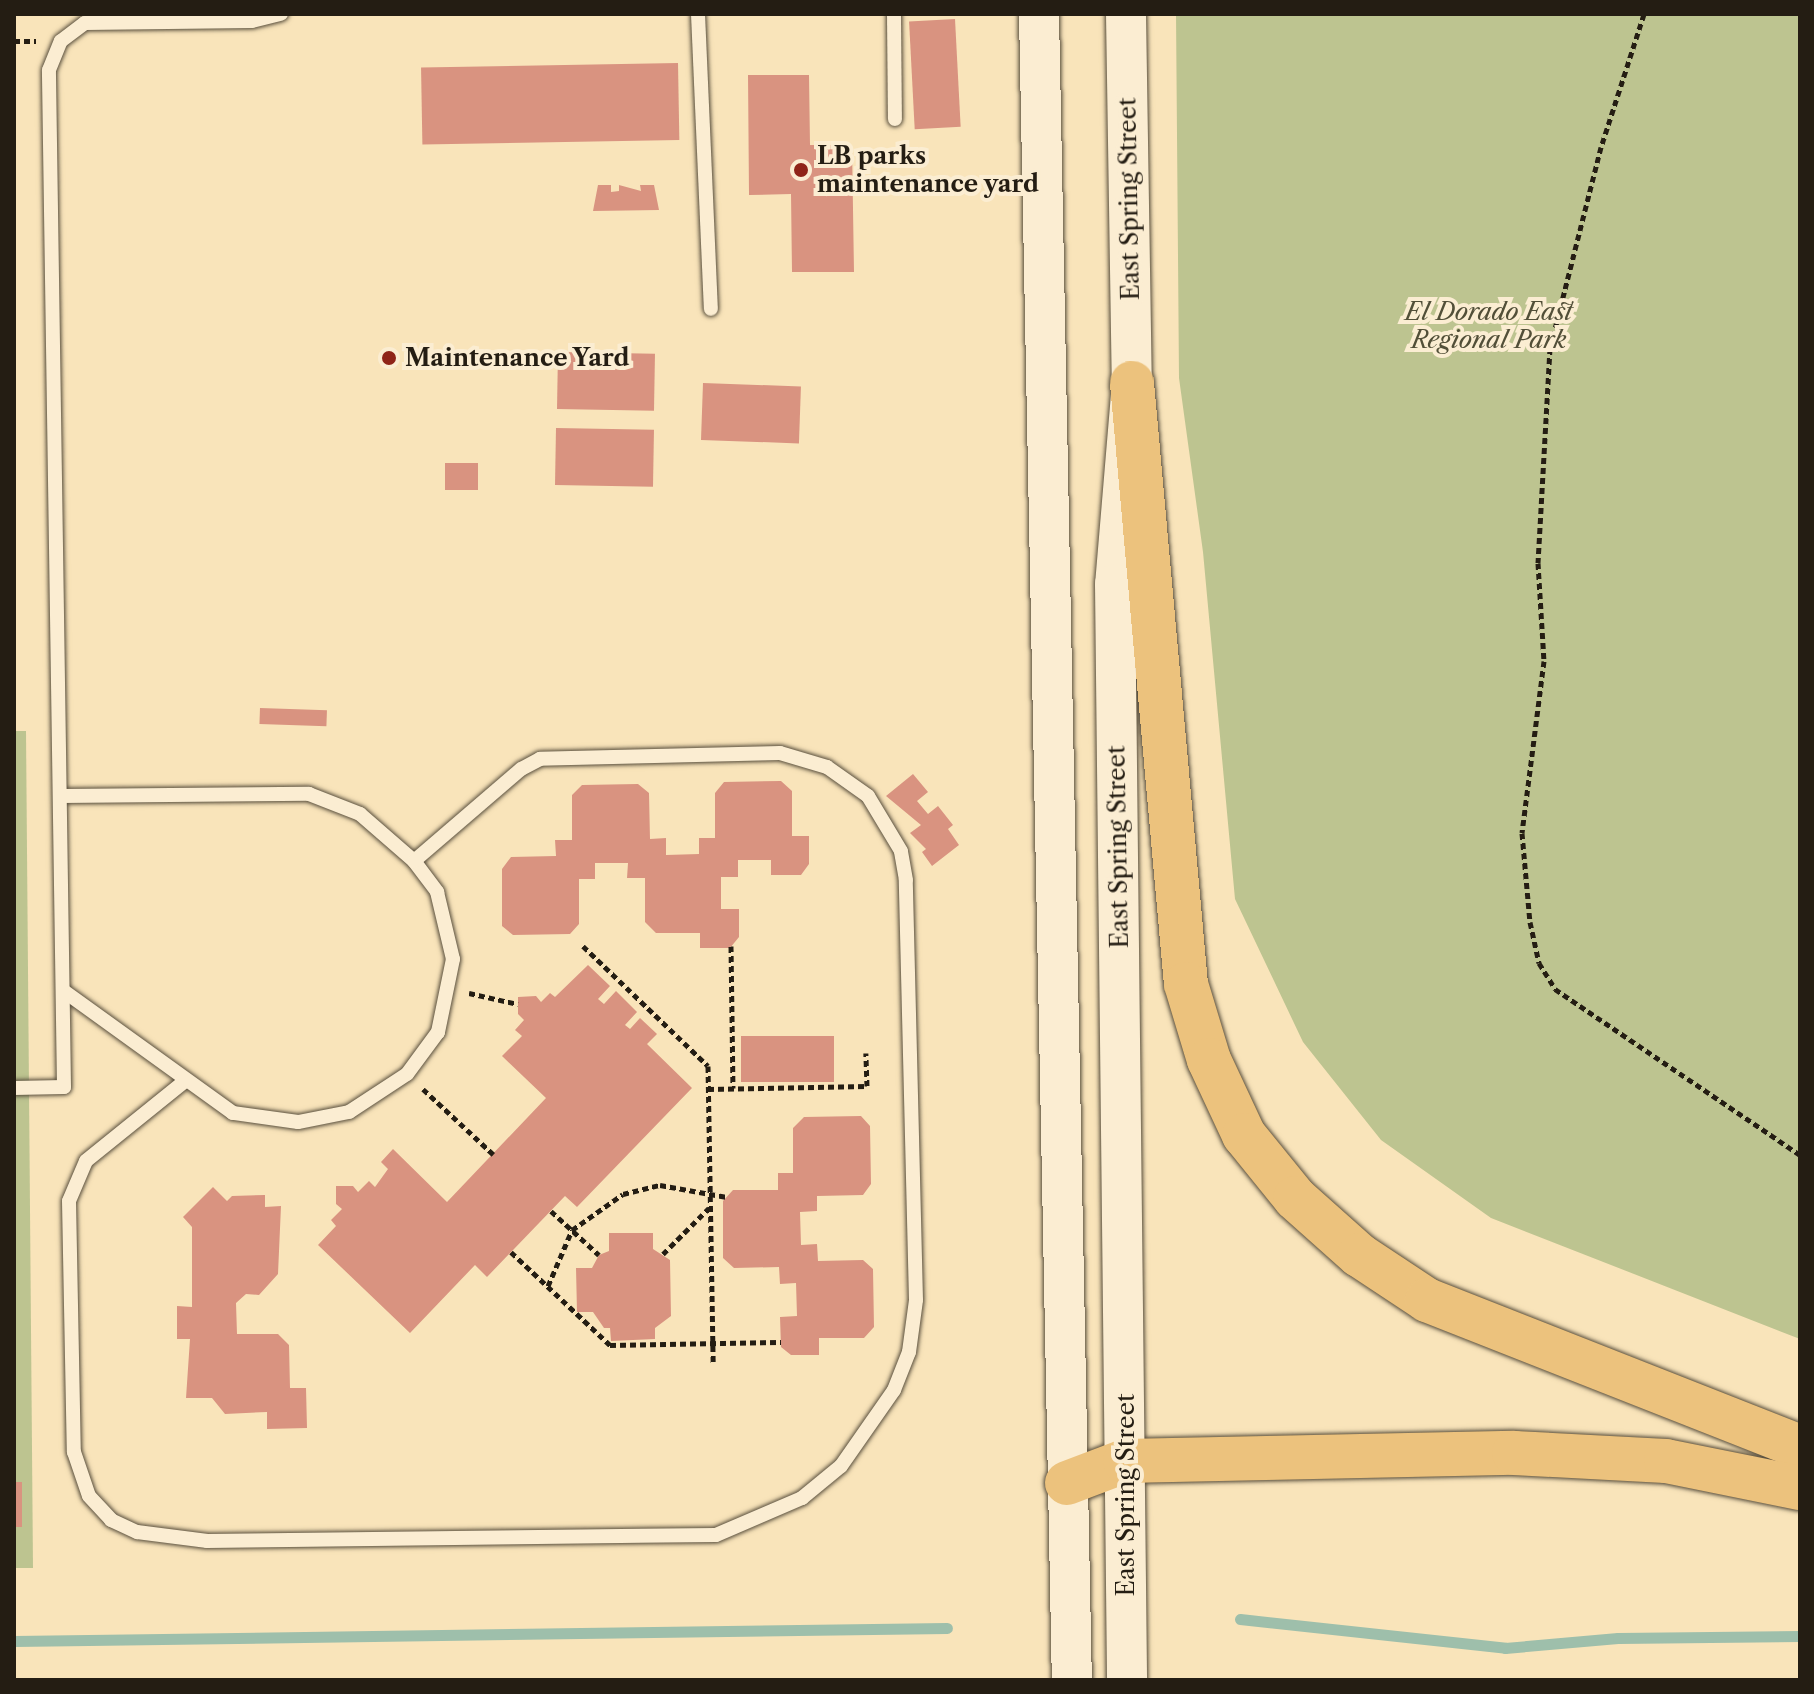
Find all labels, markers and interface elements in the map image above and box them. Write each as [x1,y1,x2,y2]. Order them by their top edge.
street label: East Spring Street [1113,97,1145,301]
place label: LB parks maintenance yard [817,142,1040,198]
marker: LB parks maintenance yard [792,161,810,179]
park label: El Dorado East Regional Park [1405,298,1573,354]
place label: Maintenance Yard [405,344,630,372]
marker: Maintenance Yard [380,349,398,367]
street label: East Spring Street [1102,745,1134,949]
street label: East Spring Street [1112,1394,1140,1596]

